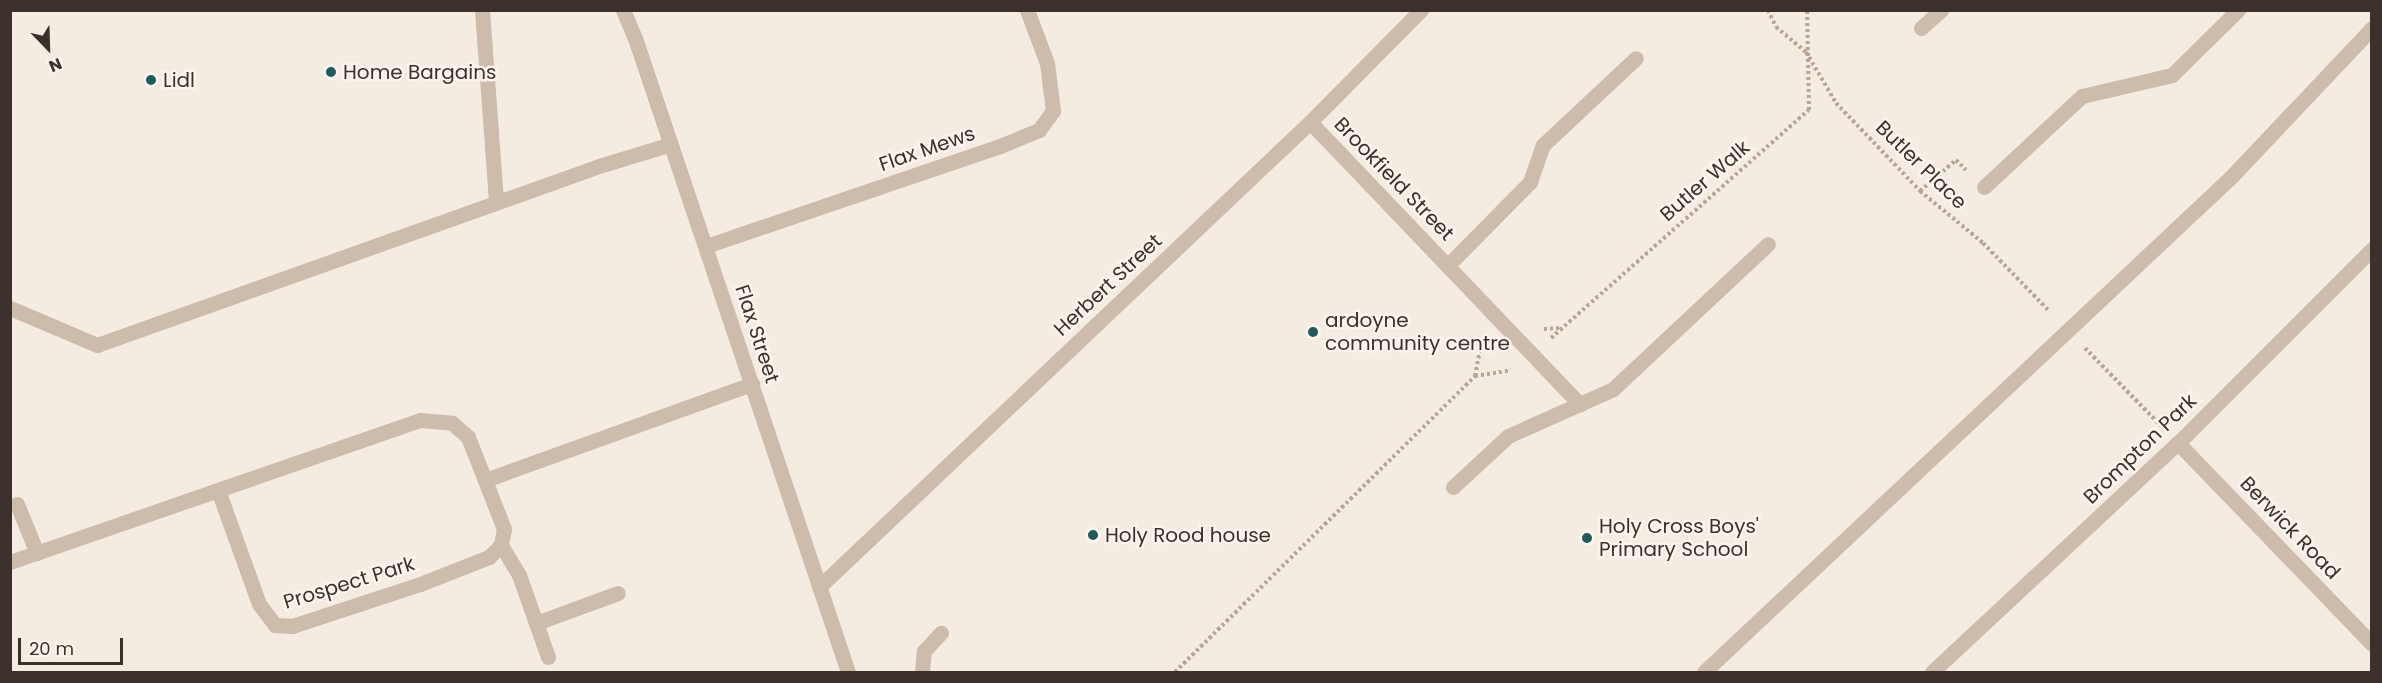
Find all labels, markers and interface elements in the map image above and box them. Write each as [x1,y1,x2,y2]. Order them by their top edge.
north arrow [18,18,78,78]
text: N [45,52,65,78]
place label: Home Bargains [343,60,496,84]
marker: Home Bargains [324,65,338,79]
place label: Lidl [163,68,195,92]
marker: Lidl [144,73,158,87]
street label: Brookfield Street [1329,112,1459,246]
street label: Butler Place [1871,116,1971,214]
street label: Flax Mews [876,121,978,177]
street label: Butler Walk [1655,136,1755,226]
street label: Herbert Street [1049,229,1167,341]
street label: Flax Street [730,282,784,386]
place label: ardoyne community centre [1325,308,1510,355]
marker: ardoyne community centre [1306,325,1320,339]
street label: Brompton Park [2079,389,2201,509]
street label: Berwick Road [2235,472,2345,584]
place label: Holy Cross Boys' Primary School [1599,514,1759,561]
place label: Holy Rood house [1105,523,1271,547]
marker: Holy Rood house [1086,528,1100,542]
marker: Holy Cross Boys' Primary School [1580,531,1594,545]
street label: Prospect Park [281,552,417,614]
scale bar [21,626,126,664]
text: 20 m [29,636,74,661]

